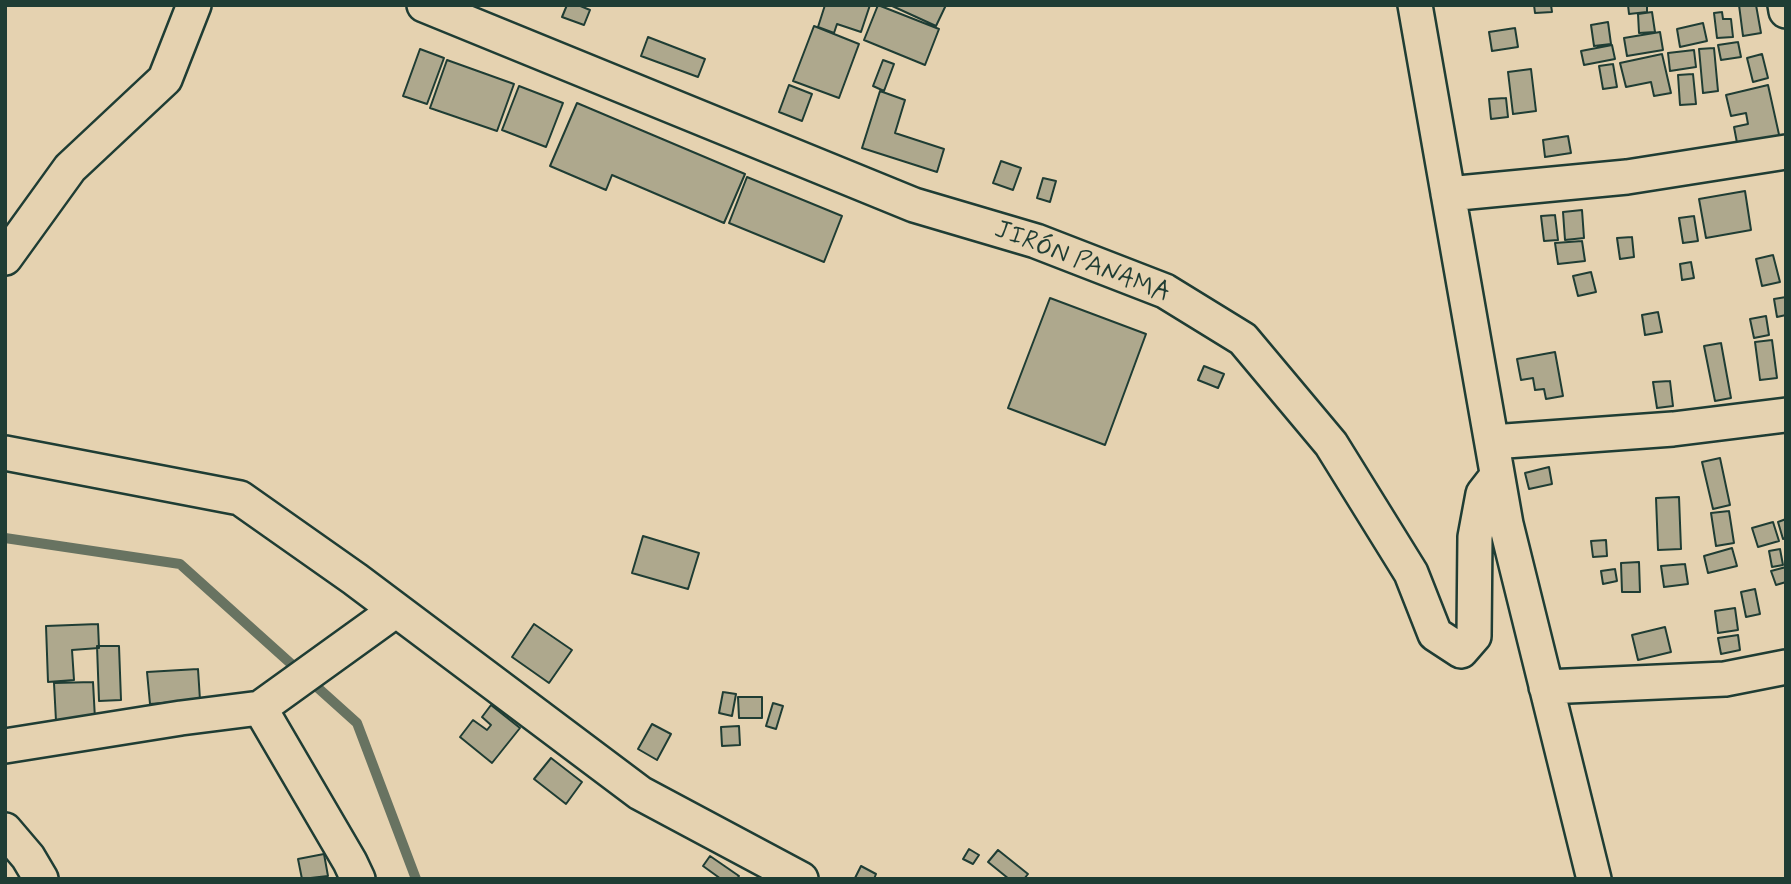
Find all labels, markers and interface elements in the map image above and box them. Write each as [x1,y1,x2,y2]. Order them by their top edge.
street label: JIRÓN PANAMA [990,215,1174,311]

